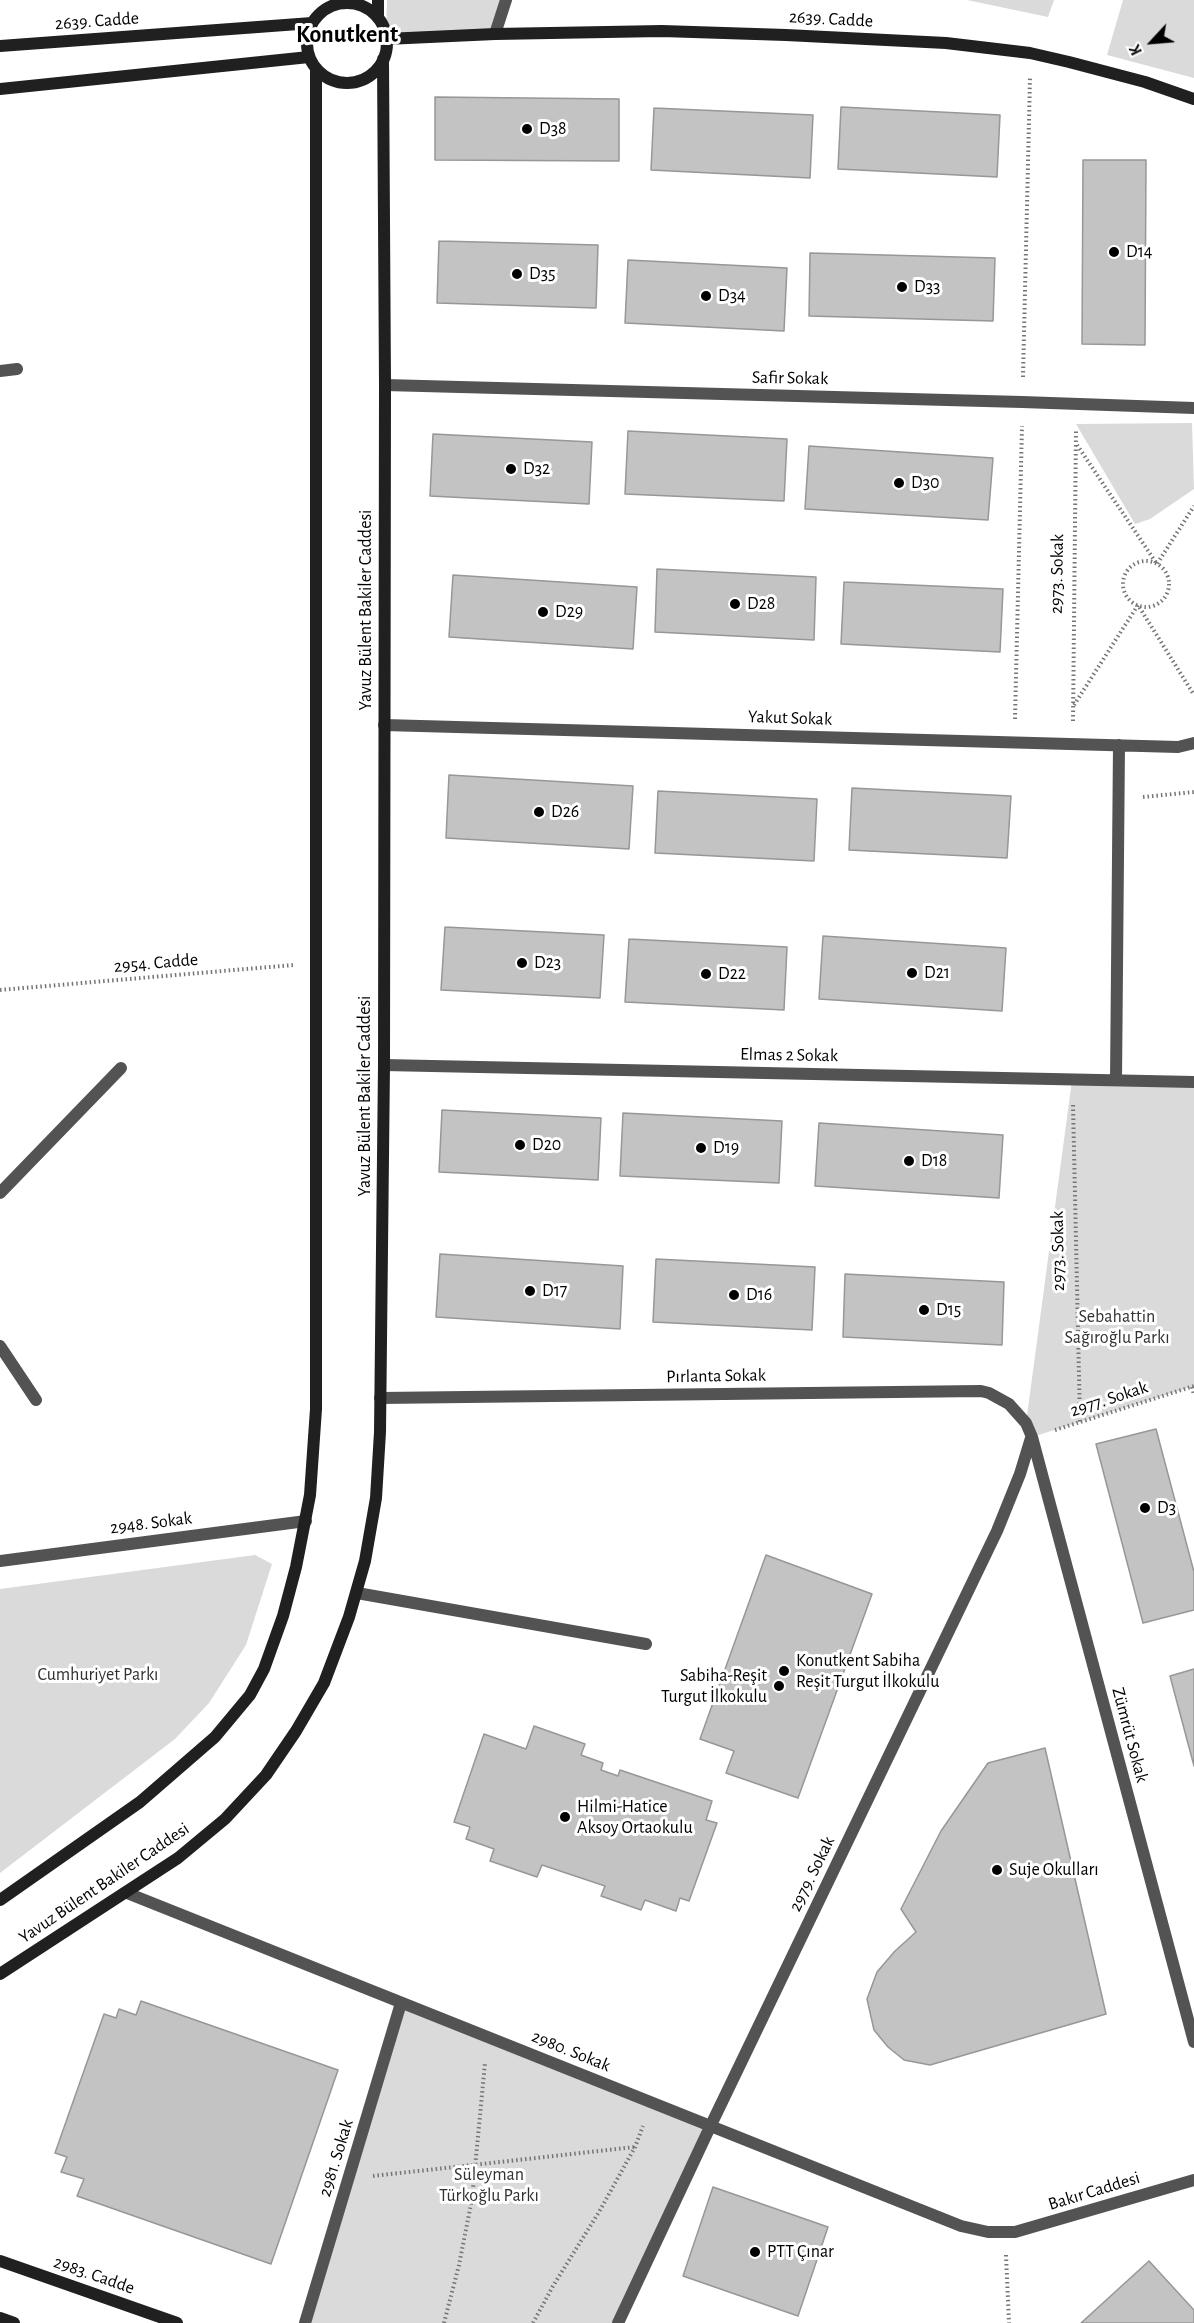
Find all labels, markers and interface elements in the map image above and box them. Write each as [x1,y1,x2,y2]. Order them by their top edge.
street label: 2639. Cadde [788,6,874,32]
street label: 2639. Cadde [54,7,140,35]
north arrow [1122,12,1182,72]
district label: Konutkent [296,21,398,49]
text: K [1127,42,1145,58]
place label: D38 [539,118,567,140]
marker: D38 [520,122,534,136]
place label: D14 [1126,241,1152,263]
marker: D14 [1107,245,1121,259]
place label: D35 [529,263,556,285]
marker: D35 [510,267,524,281]
place label: D33 [914,276,940,298]
marker: D33 [895,280,909,294]
place label: D34 [718,285,746,307]
marker: D34 [699,289,713,303]
street label: Safir Sokak [752,367,828,389]
place label: D32 [523,458,550,480]
marker: D32 [504,462,518,476]
place label: D30 [911,472,940,494]
marker: D30 [892,476,906,490]
street label: Yavuz Bülent Bakiler Caddesi [355,510,377,710]
street label: 2973. Sokak [1046,534,1068,614]
place label: D28 [747,593,775,615]
marker: D28 [728,597,742,611]
place label: D29 [555,601,583,623]
marker: D29 [536,605,550,619]
street label: Yakut Sokak [748,706,832,730]
place label: D26 [551,801,579,823]
marker: D26 [532,805,546,819]
street label: 2954. Cadde [113,949,199,977]
place label: D23 [534,952,561,974]
marker: D23 [515,956,529,970]
place label: D21 [924,962,950,984]
place label: D22 [718,963,746,985]
marker: D21 [905,966,919,980]
marker: D22 [699,967,713,981]
street label: Yavuz Bülent Bakiler Caddesi [354,996,376,1196]
street label: Elmas 2 Sokak [740,1043,838,1067]
place label: D20 [532,1134,561,1156]
place label: D19 [713,1137,739,1159]
marker: D20 [513,1138,527,1152]
marker: D19 [694,1141,708,1155]
place label: D18 [921,1150,947,1172]
marker: D18 [902,1154,916,1168]
street label: 2973. Sokak [1047,1211,1069,1291]
place label: D17 [542,1280,567,1302]
marker: D17 [523,1284,537,1298]
place label: D16 [746,1284,772,1306]
marker: D16 [727,1288,741,1302]
place label: D15 [936,1299,961,1321]
marker: D15 [917,1303,931,1317]
park label: Sebahattin Sağıroğlu Parkı [1065,1306,1169,1348]
street label: Pırlanta Sokak [666,1364,766,1388]
street label: 2977. Sokak [1068,1376,1150,1422]
place label: D3 [1157,1497,1176,1519]
marker: D3 [1138,1501,1152,1515]
street label: 2948. Sokak [109,1507,193,1539]
place label: Konutkent Sabiha Reşit Turgut İlkokulu [796,1650,939,1692]
park label: Cumhuriyet Parkı [38,1664,158,1686]
marker: Konutkent Sabiha Reşit Turgut İlkokulu [777,1664,791,1678]
place label: Sabiha-Reşit Turgut İlkokulu [661,1665,767,1708]
marker: Sabiha-Reşit Turgut İlkokulu [772,1679,786,1693]
street label: Zümrüt Sokak [1107,1685,1153,1785]
place label: Hilmi-Hatice Aksoy Ortaokulu [577,1796,693,1838]
marker: Hilmi-Hatice Aksoy Ortaokulu [558,1810,572,1824]
street label: Yavuz Bülent Bakiler Caddesi [15,1818,193,1948]
street label: 2979. Sokak [785,1833,839,1915]
place label: Suje Okulları [1009,1859,1099,1881]
marker: Suje Okulları [990,1863,1004,1877]
street label: 2980. Sokak [528,2025,614,2077]
street label: 2981. Sokak [314,2117,358,2199]
park label: Süleyman Türkoğlu Parkı [439,2164,539,2206]
street label: Bakır Caddesi [1045,2167,1143,2215]
place label: PTT Çınar [767,2241,834,2263]
marker: PTT Çınar [748,2245,762,2259]
street label: 2983. Cadde [51,2251,137,2299]

